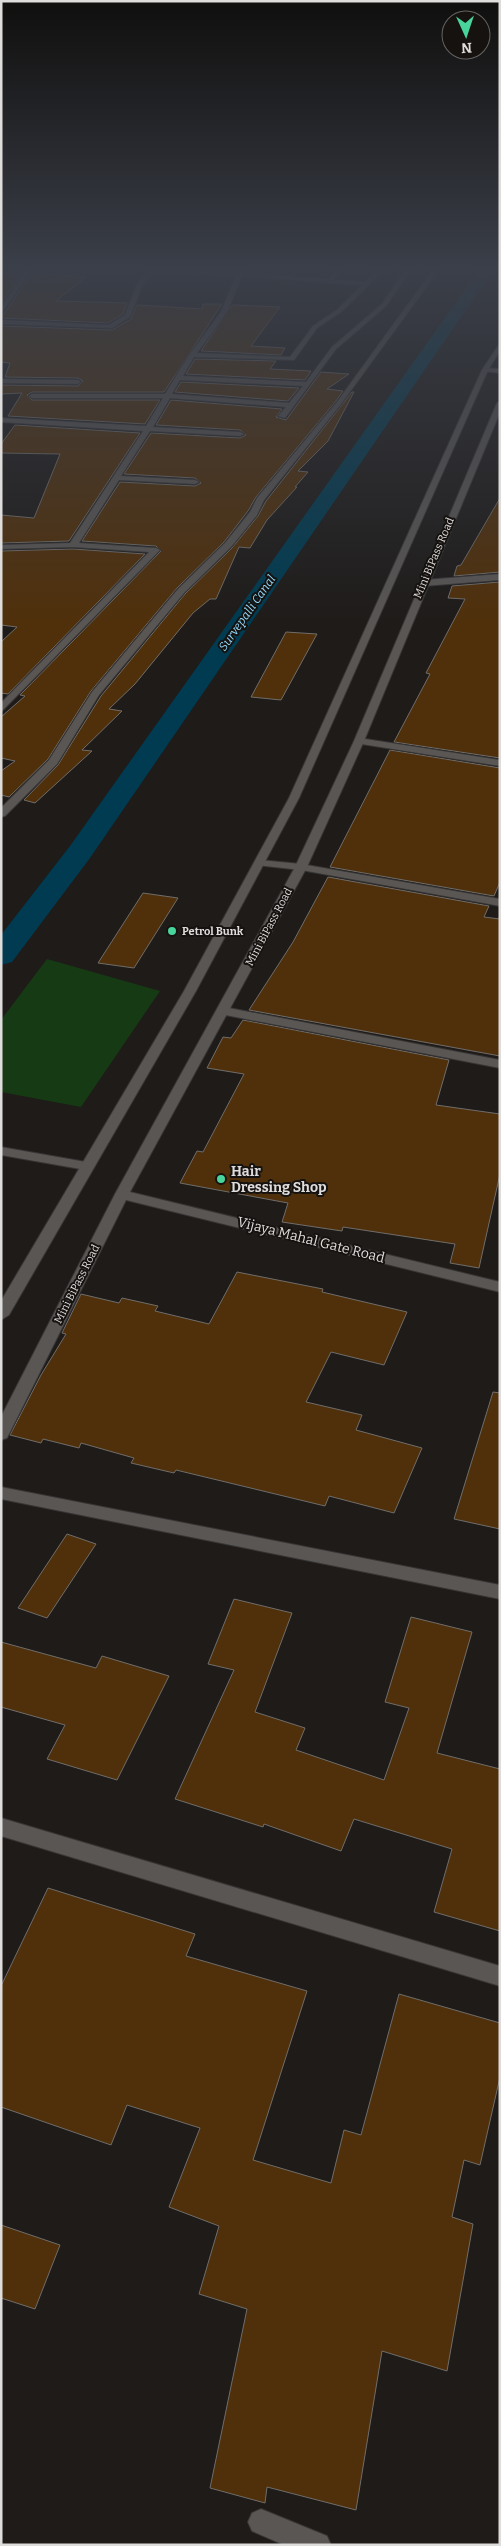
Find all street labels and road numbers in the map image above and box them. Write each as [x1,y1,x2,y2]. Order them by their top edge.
street label: Mini BiPass Road [411,515,457,600]
street label: Mini BiPass Road [243,885,295,968]
street label: Vijaya Mahal Gate Road [236,1213,386,1267]
street label: Mini BiPass Road [52,1242,103,1326]

